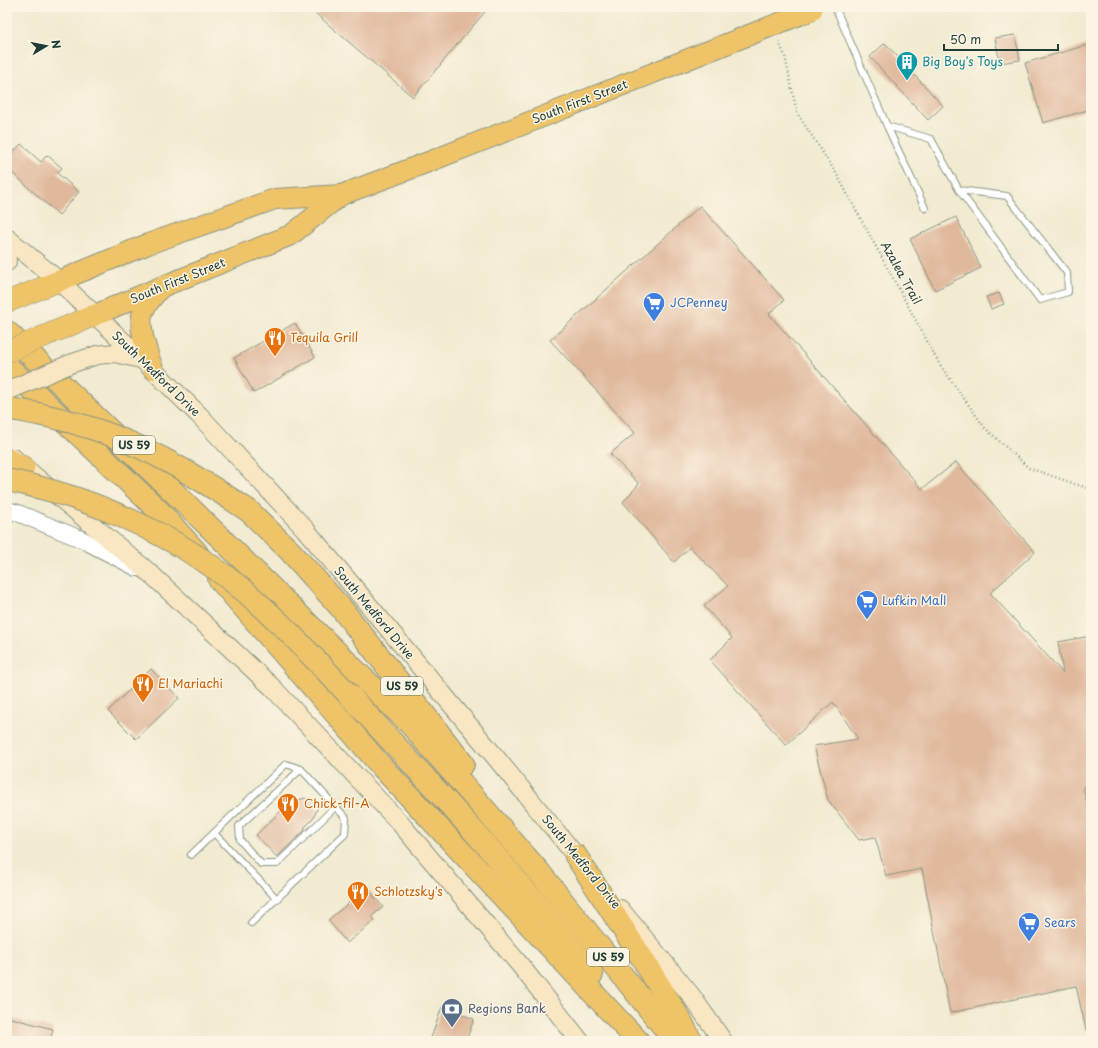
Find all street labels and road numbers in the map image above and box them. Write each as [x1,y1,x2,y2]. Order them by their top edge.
street label: South First Street [529,74,630,128]
street label: Azalea Trail [877,238,927,307]
street label: South First Street [127,253,228,307]
street label: South Medford Drive [109,326,205,420]
road number: US 59 [113,436,155,454]
street label: South Medford Drive [330,562,419,663]
road number: US 59 [381,677,423,695]
street label: South Medford Drive [538,810,625,912]
road number: US 59 [587,948,629,966]

